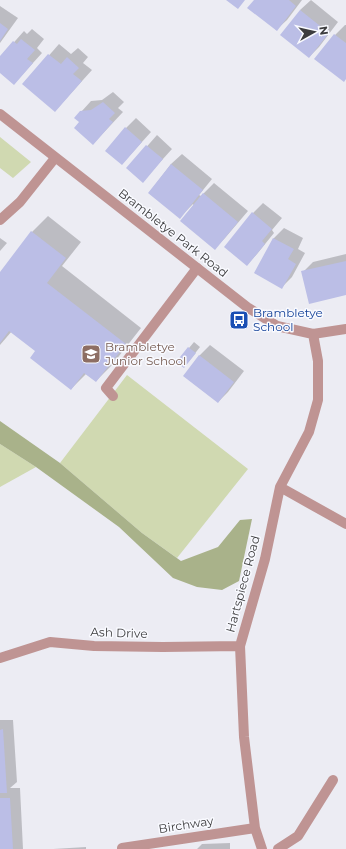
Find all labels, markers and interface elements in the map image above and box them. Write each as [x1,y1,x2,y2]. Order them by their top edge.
north arrow [294,12,334,52]
text: N [316,25,331,36]
street label: Brambletye Park Road [116,185,231,280]
place label: Brambletye School [253,305,323,334]
bus stop icon: Brambletye School [228,309,250,331]
place label: Brambletye Junior School [104,339,186,368]
school or university icon: Brambletye Junior School [80,343,102,365]
street label: Hartspiece Road [222,534,263,634]
street label: Ash Drive [90,624,148,641]
street label: Birchway [157,813,215,836]

